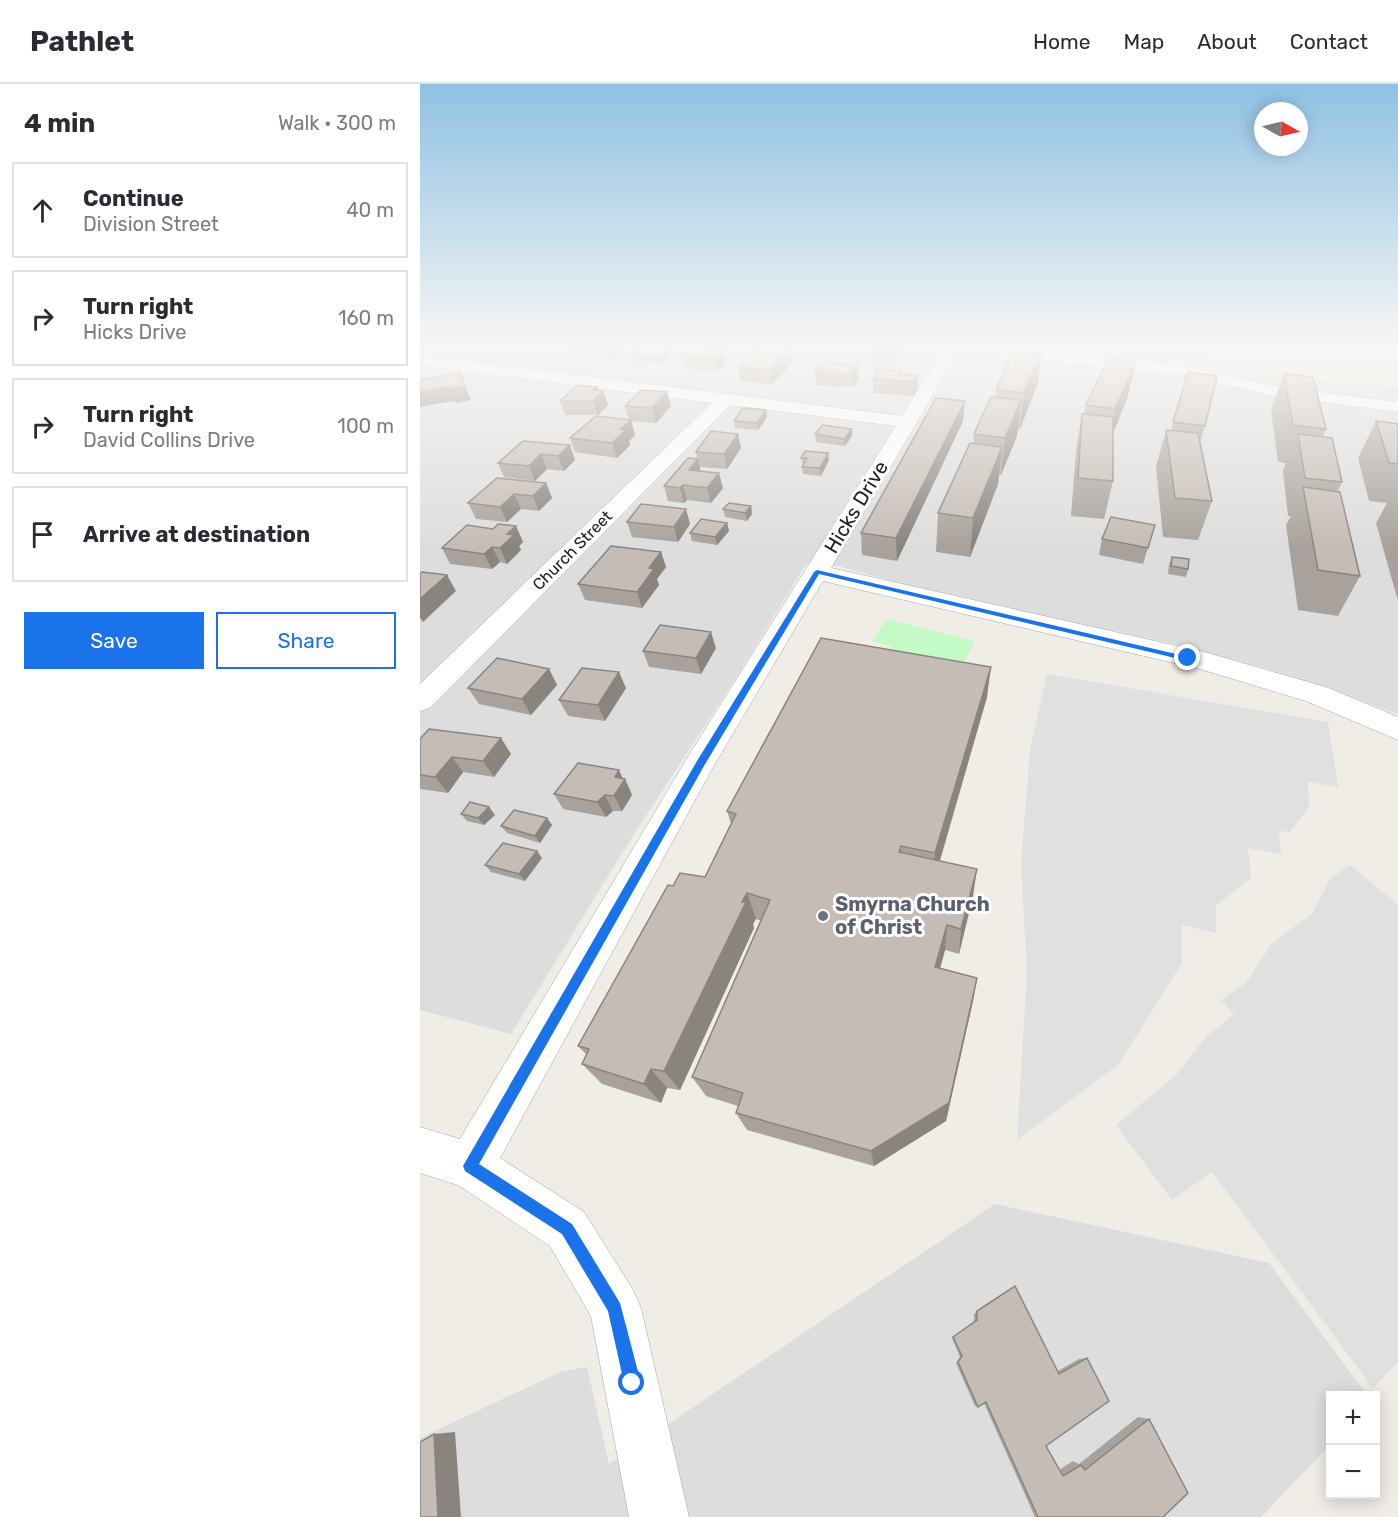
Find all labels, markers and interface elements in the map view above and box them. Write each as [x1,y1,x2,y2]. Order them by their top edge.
text: Pathlet [30,25,134,58]
text: Home [1033,29,1090,54]
text: Map [1123,29,1164,54]
text: About [1197,29,1257,54]
text: Contact [1290,29,1368,54]
north arrow [1254,102,1308,156]
text: 4 min [24,108,95,139]
text: Walk · 300 m [278,111,396,135]
text: Continue [83,185,184,212]
icon: ahead [26,194,59,227]
text: 40 m [346,198,394,222]
text: Division Street [83,212,219,236]
text: Turn right [83,293,193,320]
icon: right [26,302,59,335]
text: 160 m [338,306,394,330]
text: Hicks Drive [83,320,187,344]
text: Turn right [83,401,193,428]
icon: right [26,410,59,443]
text: 100 m [337,414,394,438]
text: David Collins Drive [83,428,255,452]
street label: Hicks Drive [819,456,893,558]
street label: Church Street [529,507,616,594]
icon: arrive [26,518,59,551]
text: Arrive at destination [83,521,310,548]
button: Save [24,612,204,669]
button: Share [216,612,396,669]
route end [1174,644,1200,670]
place label: Smyrna Church of Christ [835,892,990,939]
marker: Smyrna Church of Christ [816,909,830,923]
route start [618,1369,644,1395]
map controls [1326,1391,1380,1499]
button: + [1326,1391,1380,1445]
button: − [1326,1445,1380,1499]

